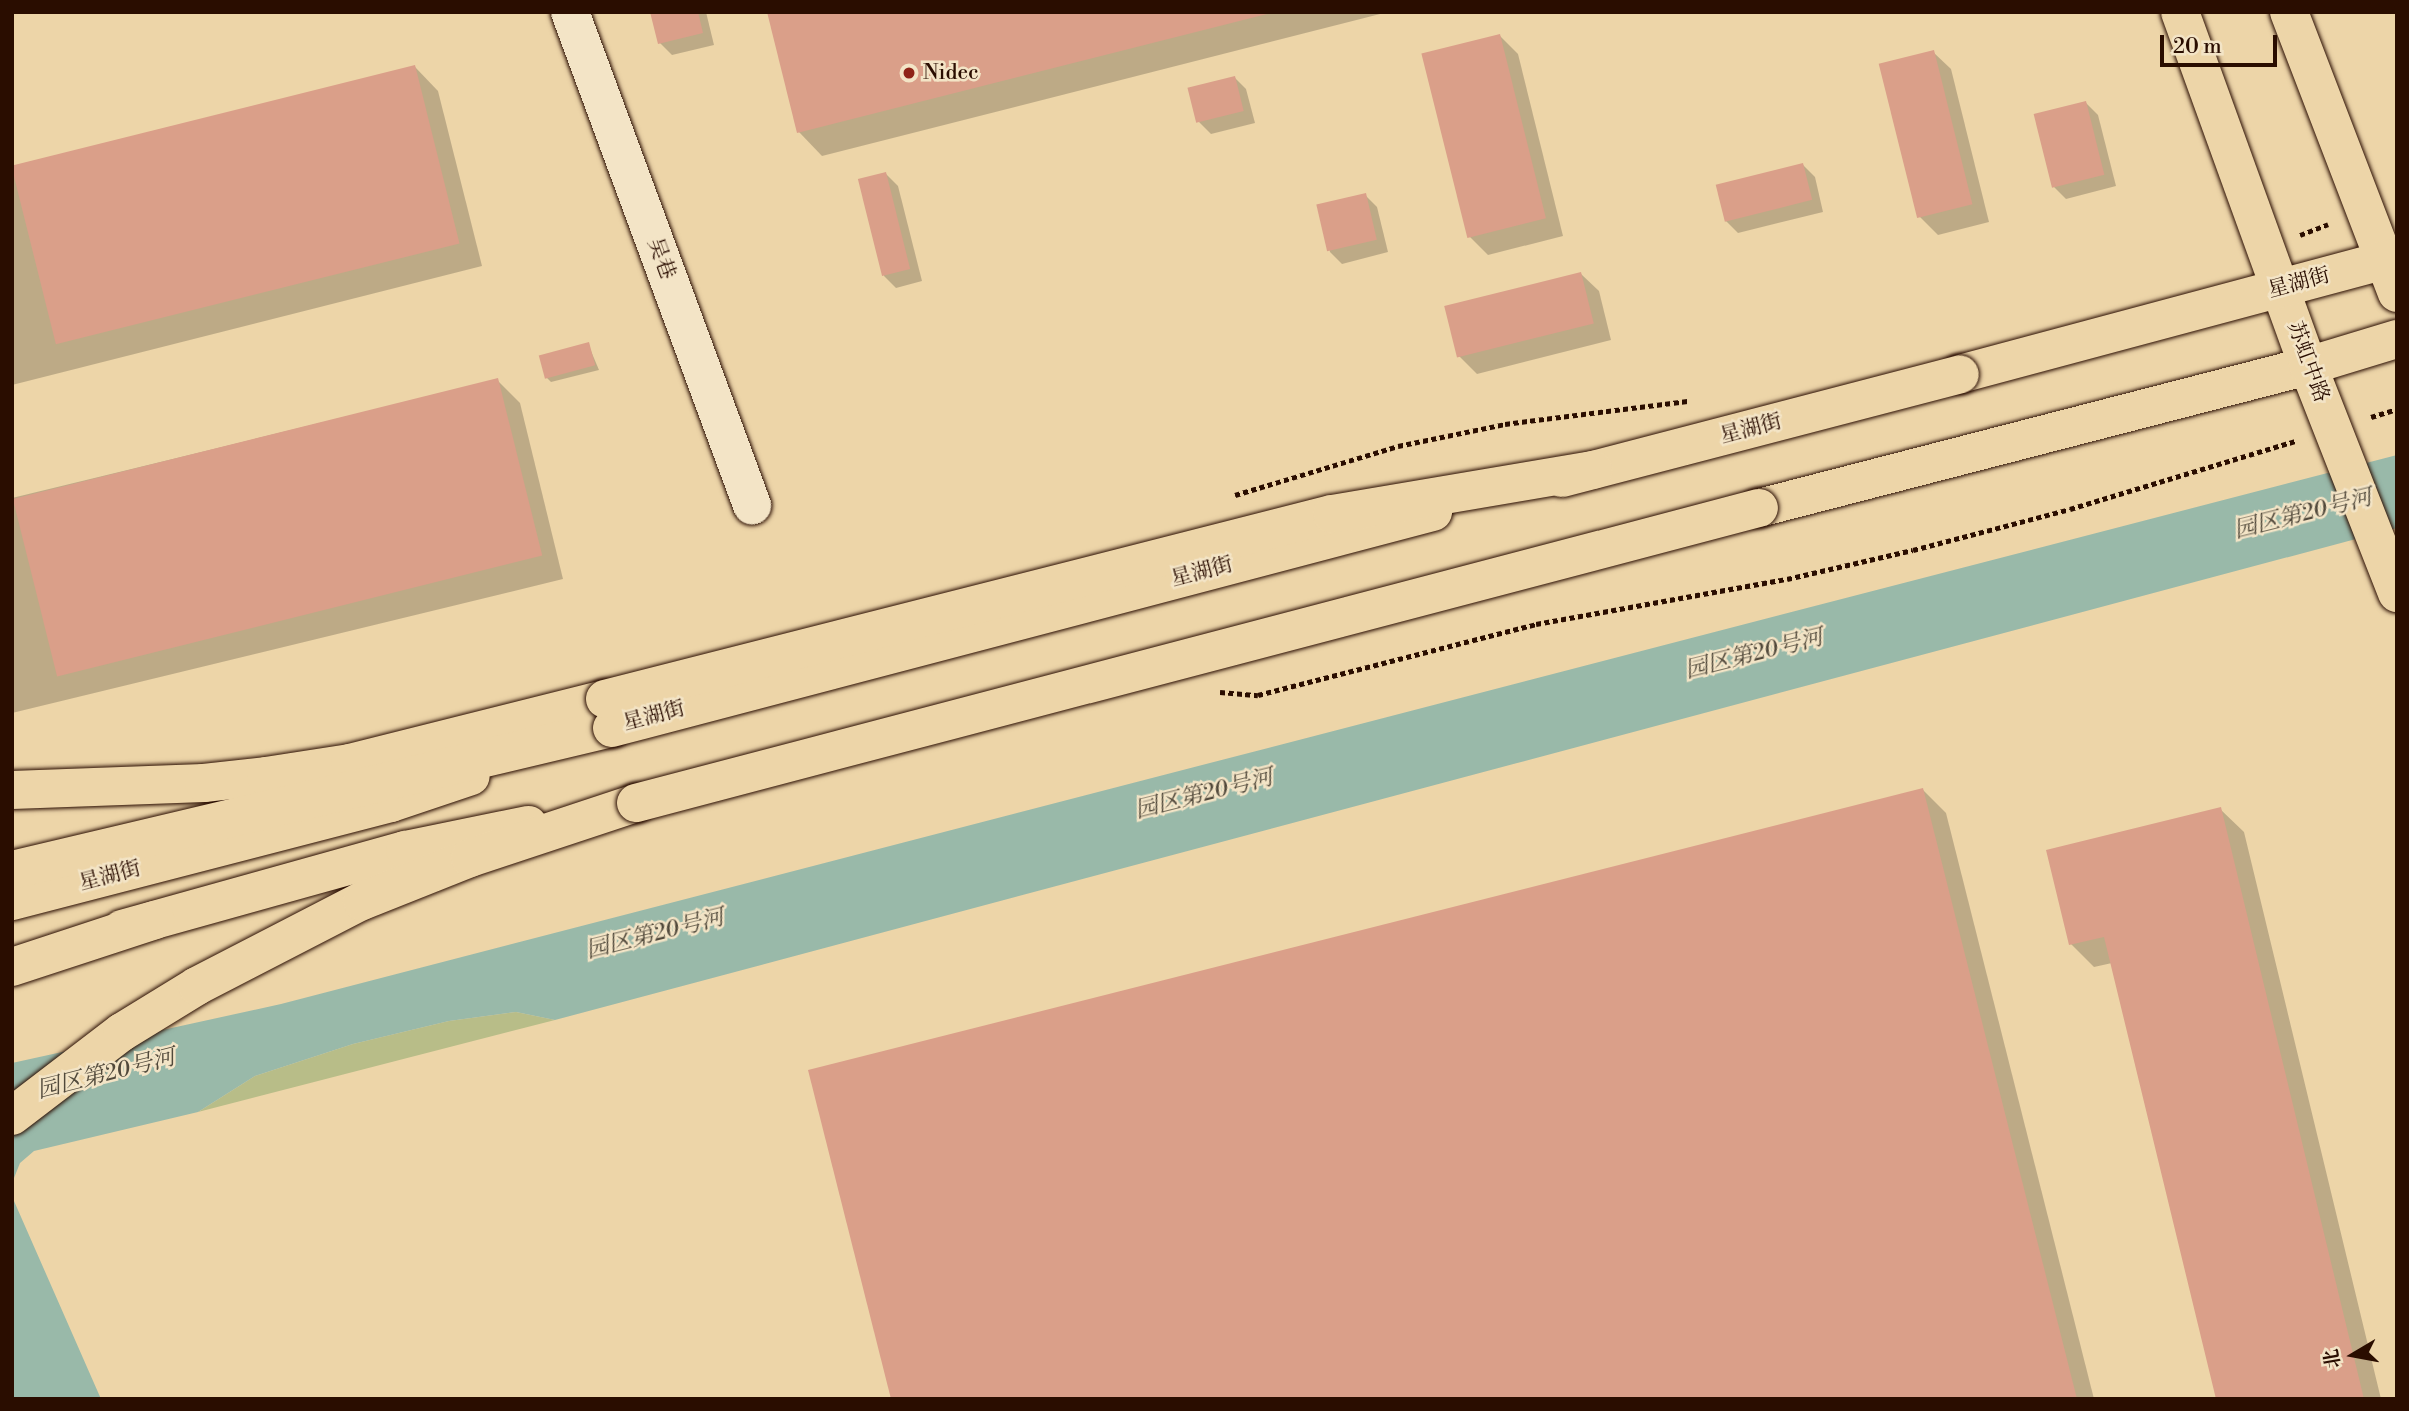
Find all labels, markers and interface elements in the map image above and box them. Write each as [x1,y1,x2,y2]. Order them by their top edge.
scale bar [2164,21,2281,65]
text: 20 m [2173,34,2222,60]
place label: Nidec [923,60,979,86]
marker: Nidec [901,65,917,81]
street label: 吴巷 [642,235,680,283]
street label: 星湖街 [2265,263,2333,303]
street label: 苏虹中路 [2282,318,2334,406]
street label: 星湖街 [1717,409,1785,449]
water label: 园区第20号河 [2231,484,2375,544]
street label: 星湖街 [1168,552,1236,592]
water label: 园区第20号河 [1682,624,1826,684]
street label: 星湖街 [620,696,688,736]
water label: 园区第20号河 [1132,764,1276,824]
street label: 星湖街 [76,856,144,896]
water label: 园区第20号河 [583,904,727,964]
water label: 园区第20号河 [34,1044,178,1104]
north arrow [2318,1320,2388,1390]
text: 北 [2319,1347,2346,1370]

